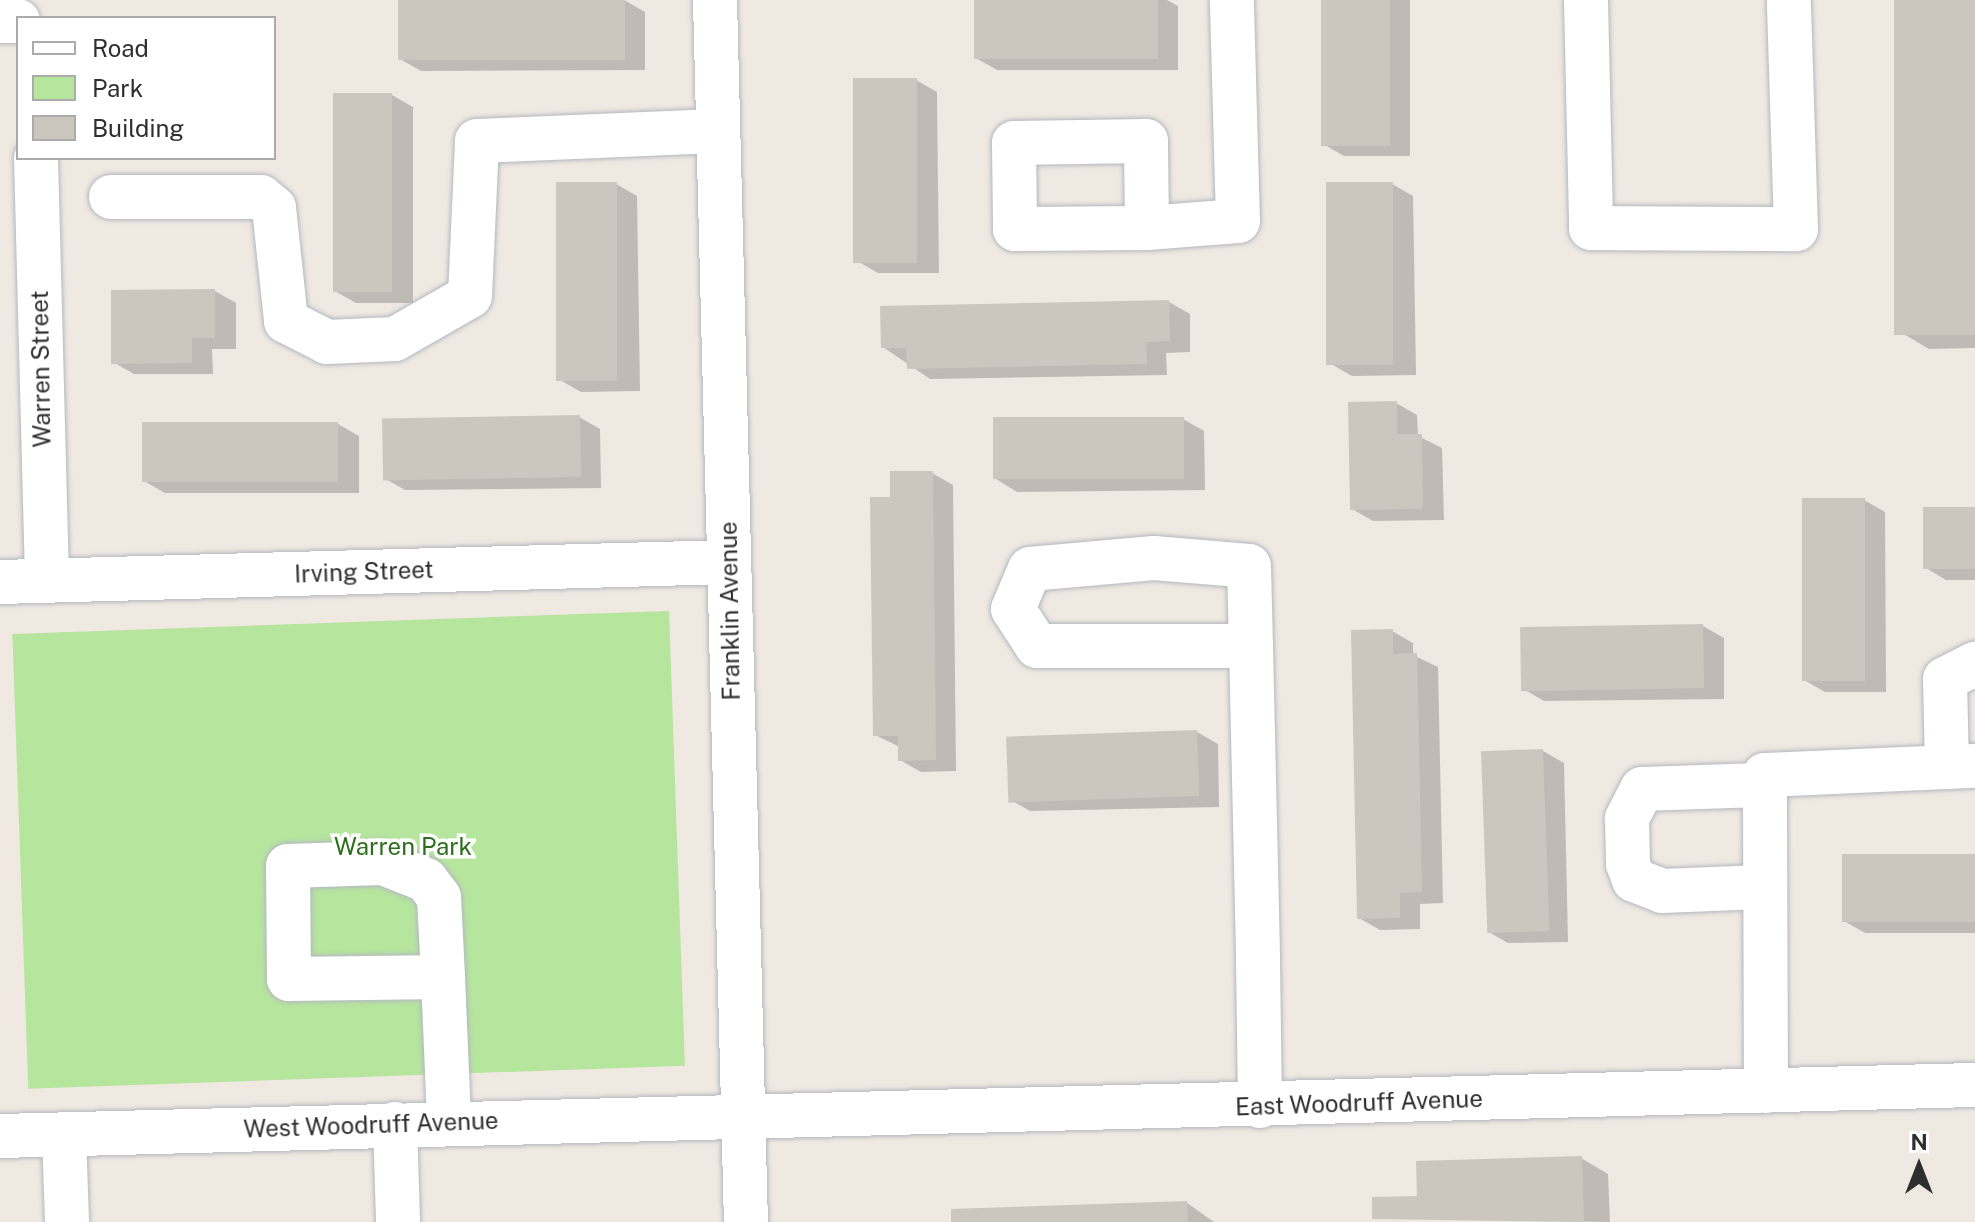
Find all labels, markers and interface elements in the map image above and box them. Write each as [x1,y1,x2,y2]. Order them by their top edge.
legend [16,16,276,160]
text: Road [92,34,149,62]
text: Park [92,74,143,102]
text: Building [92,114,184,142]
street label: Warren Street [25,290,57,448]
street label: Franklin Avenue [714,521,746,701]
street label: Irving Street [294,555,434,589]
park label: Warren Park [334,833,472,861]
street label: East Woodruff Avenue [1234,1084,1484,1122]
street label: West Woodruff Avenue [243,1106,499,1144]
north arrow [1879,1126,1959,1206]
text: N [1910,1129,1928,1155]

